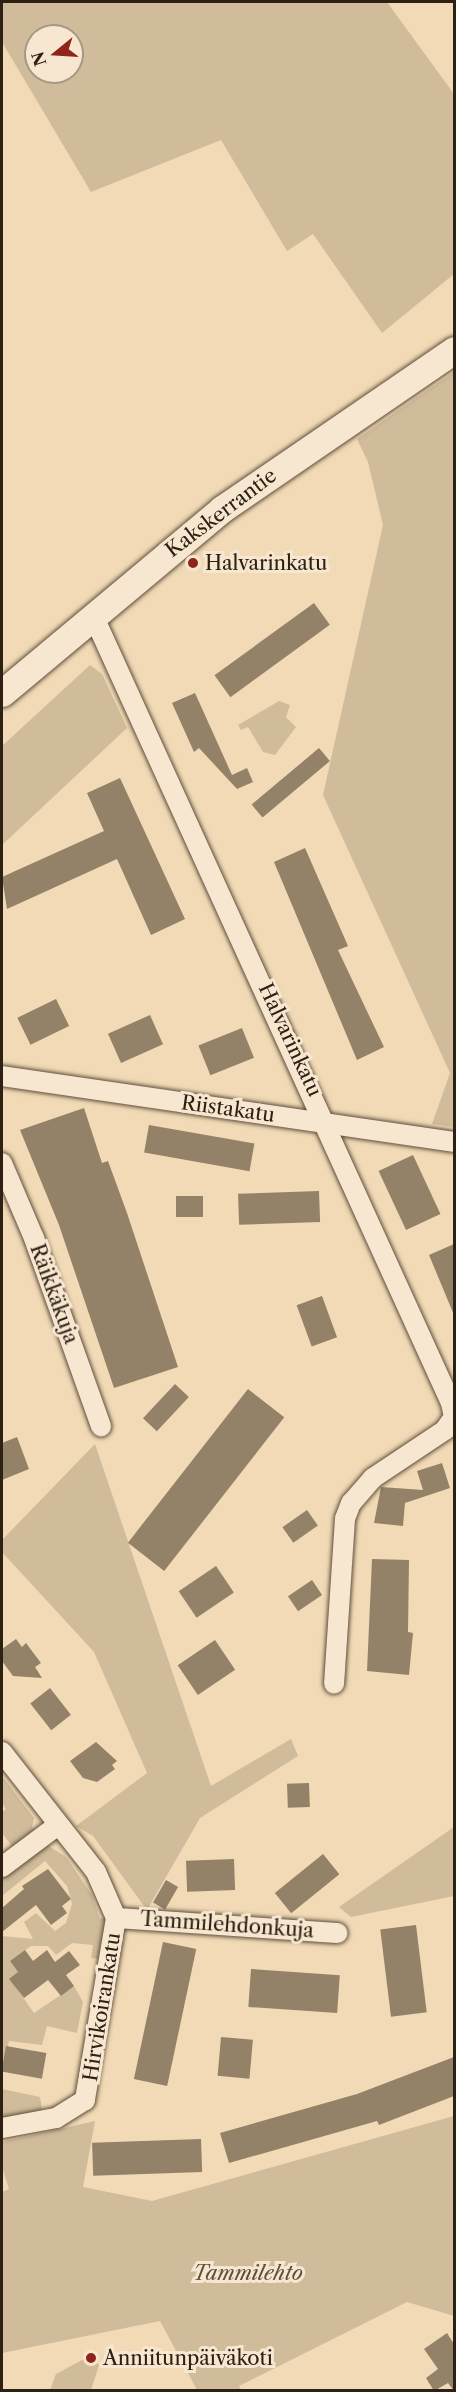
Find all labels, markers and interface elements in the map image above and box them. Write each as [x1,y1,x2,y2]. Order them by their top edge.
north arrow [24,24,84,84]
text: N [27,49,50,69]
street label: Kakskerrantie [161,464,281,562]
place label: Halvarinkatu [205,551,327,575]
marker: Halvarinkatu [186,556,200,570]
street label: Halvarinkatu [253,980,327,1100]
street label: Riistakatu [180,1091,276,1127]
street label: Räikkäkuja [25,1241,83,1347]
street label: Tammilehdonkuja [140,1907,314,1943]
street label: Hirvikoirankatu [78,1931,126,2083]
park label: Tammilehto [193,2261,303,2285]
place label: Anniitunpäiväkoti [103,2346,273,2370]
marker: Anniitunpäiväkoti [84,2351,98,2365]

